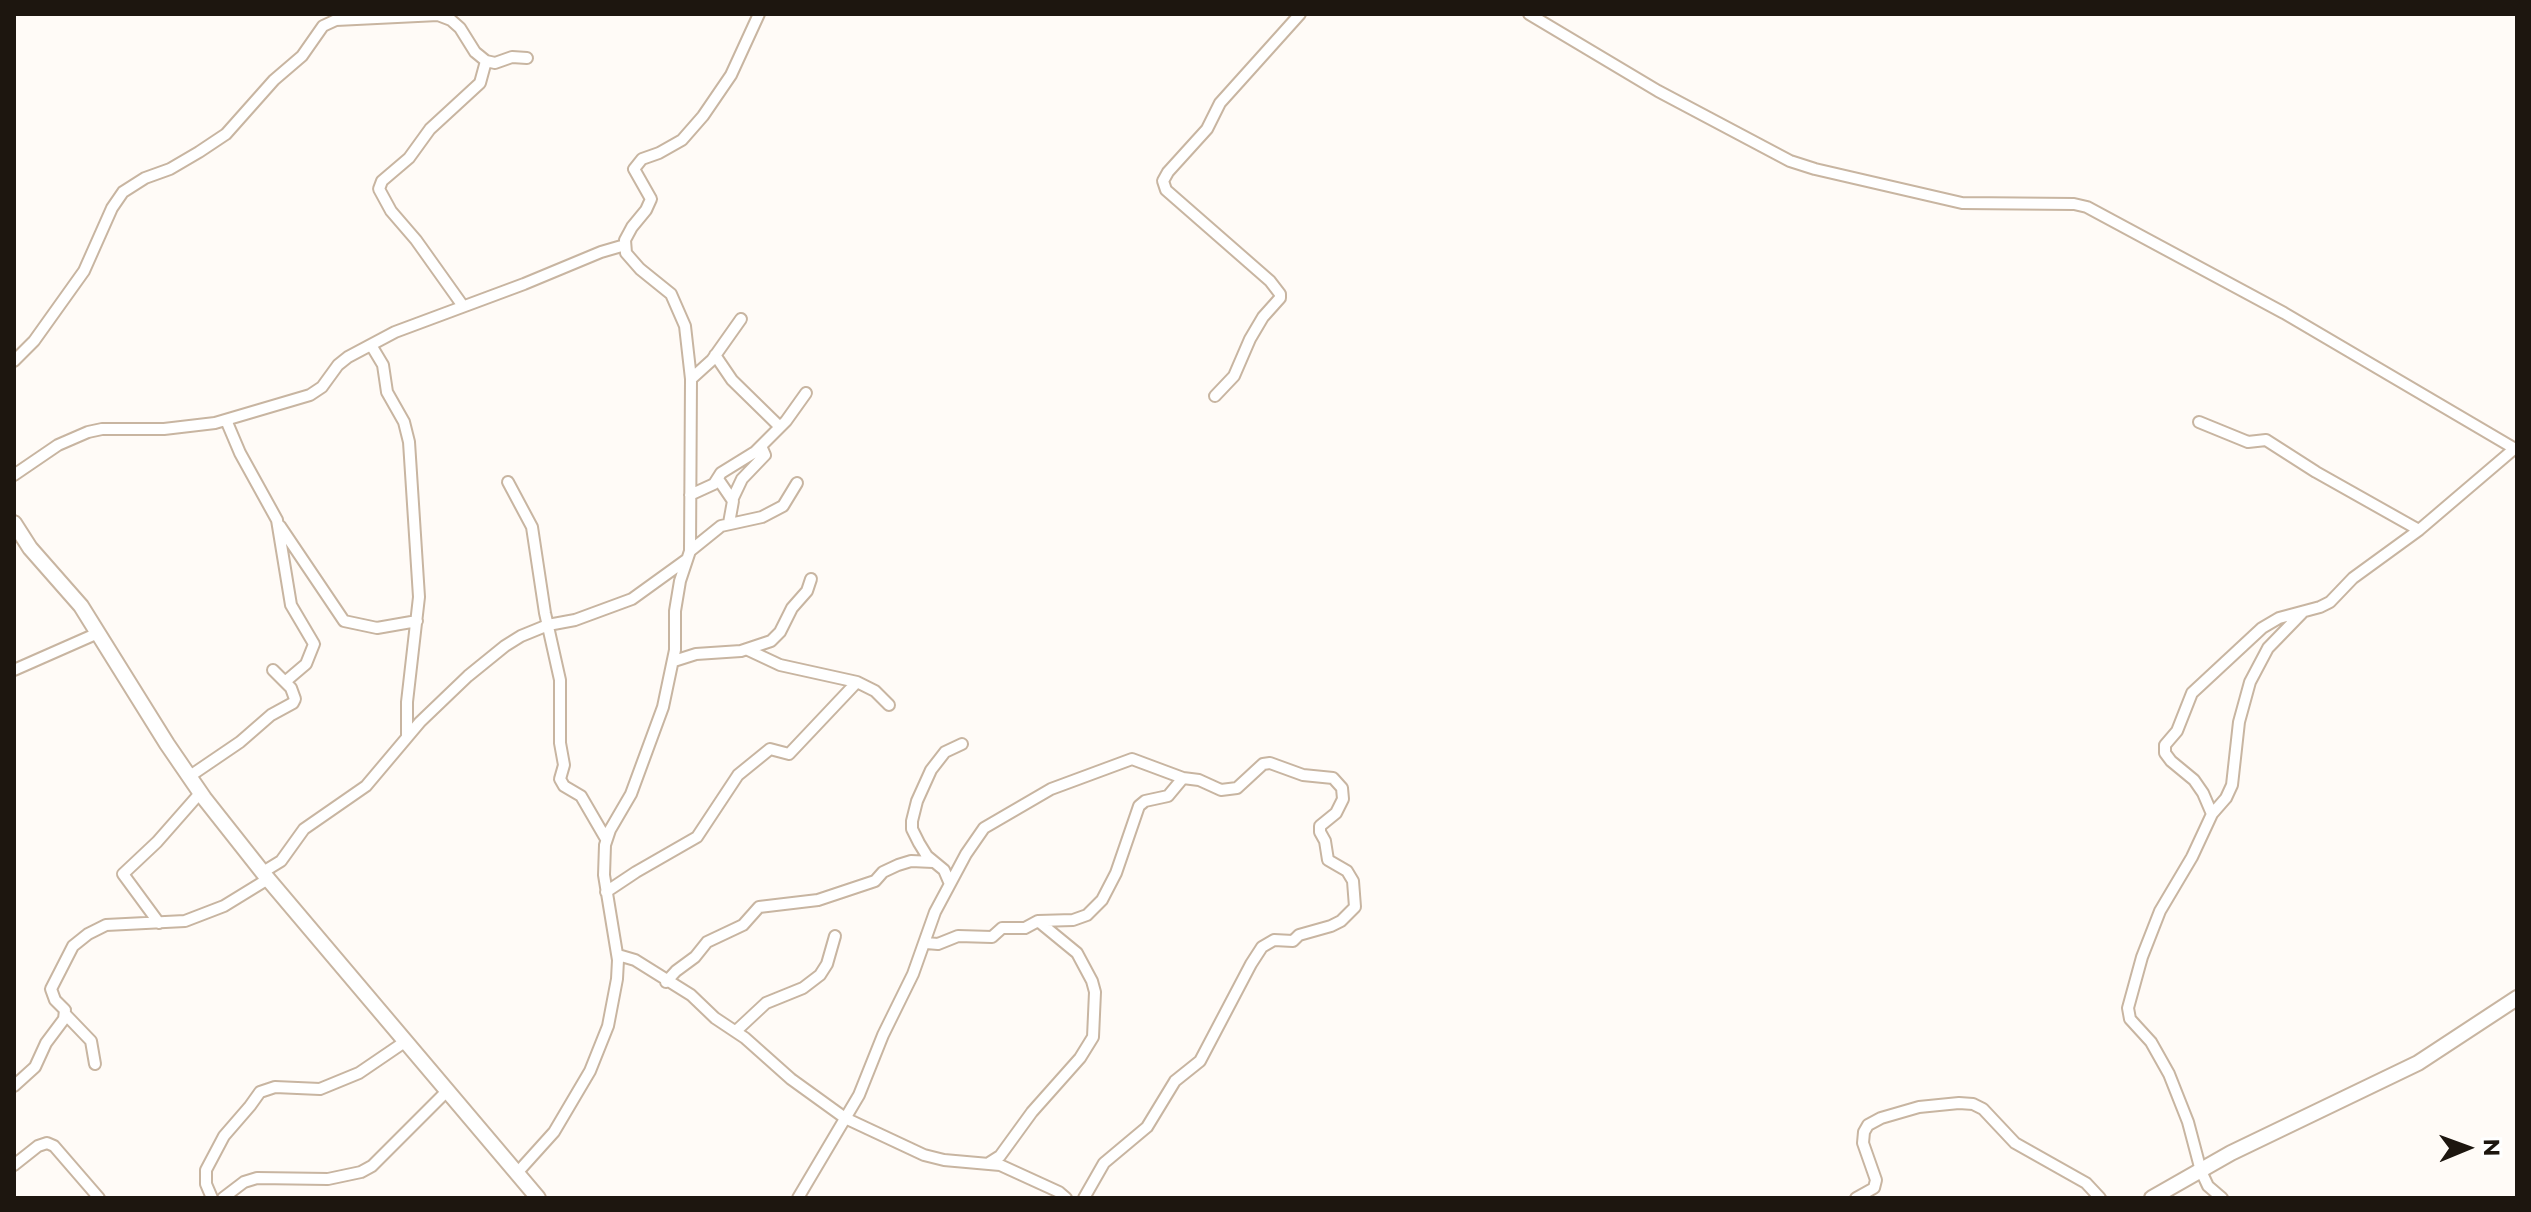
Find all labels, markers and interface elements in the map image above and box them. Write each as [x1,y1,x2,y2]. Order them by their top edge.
north arrow [2427,1108,2507,1188]
text: N [2478,1138,2505,1157]

